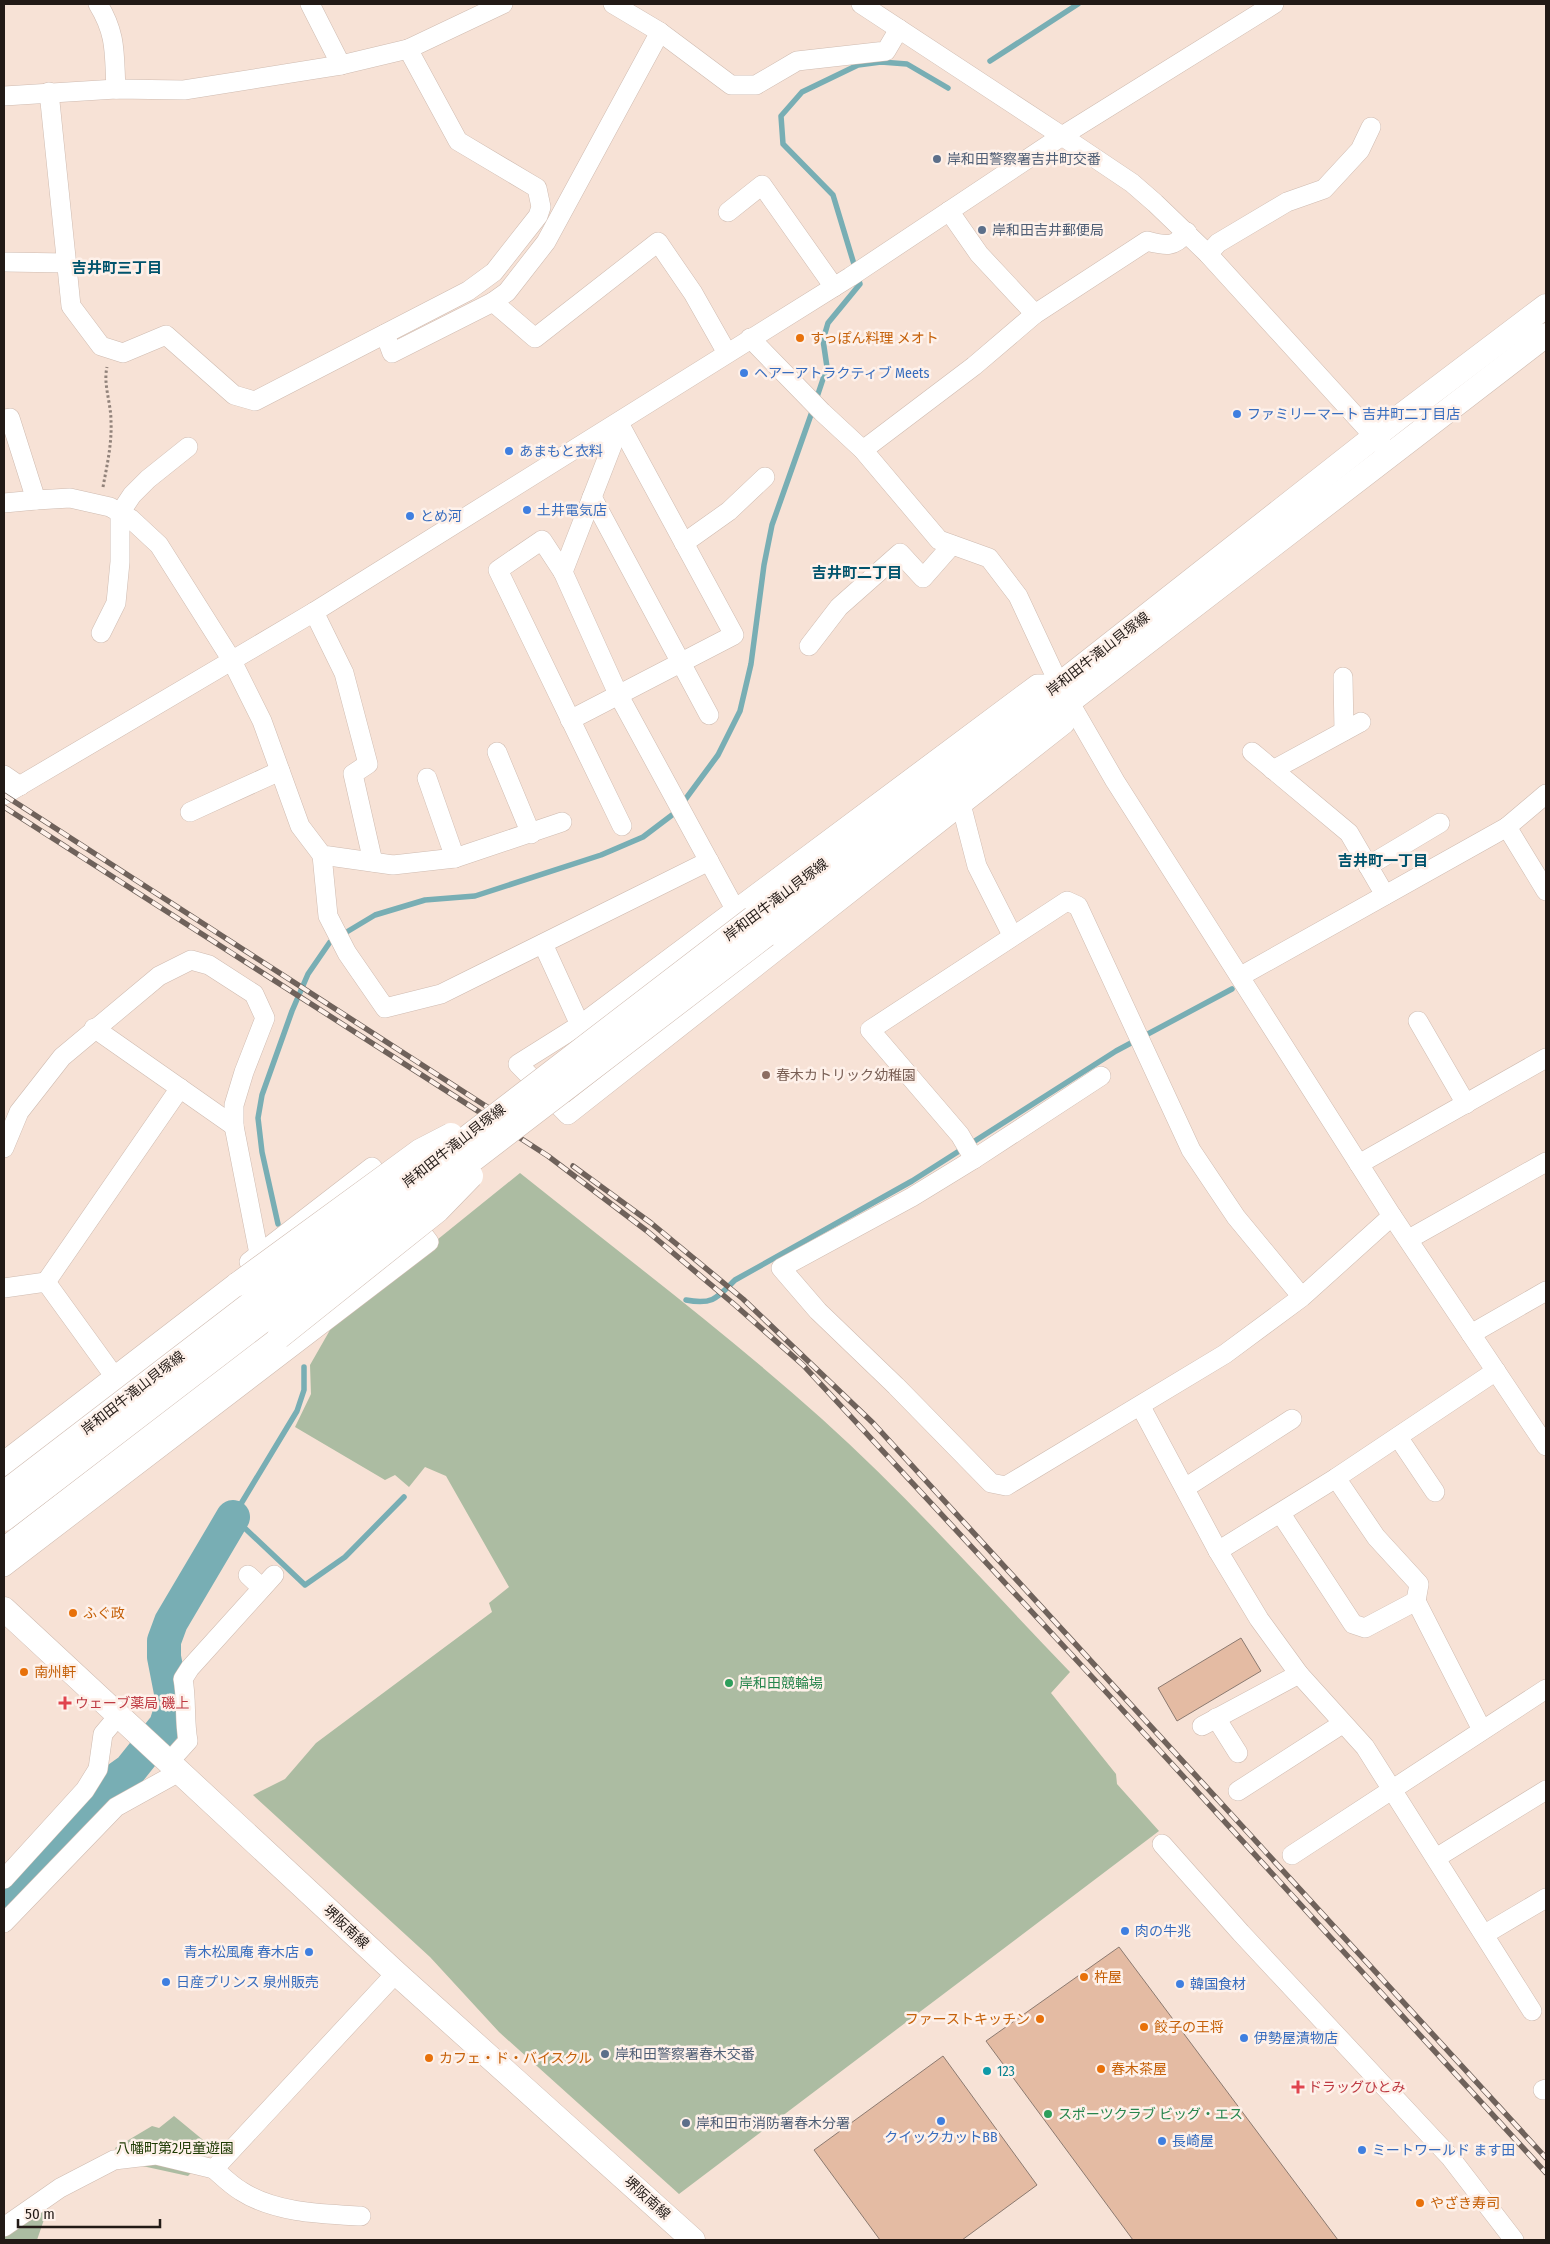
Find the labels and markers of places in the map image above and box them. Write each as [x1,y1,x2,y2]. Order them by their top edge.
place label: 岸和田警察署吉井町交番 [947,151,1101,168]
marker: 岸和田警察署吉井町交番 [931,153,943,165]
place label: 岸和田吉井郵便局 [992,222,1104,239]
marker: 岸和田吉井郵便局 [976,224,988,236]
place label: すっぽん料理 メオト [810,330,939,347]
marker: すっぽん料理 メオト [794,332,806,344]
place label: ヘアーアトラクティブ Meets [754,365,929,382]
marker: ヘアーアトラクティブ Meets [738,367,750,379]
place label: ファミリーマート 吉井町二丁目店 [1247,406,1460,423]
marker: ファミリーマート 吉井町二丁目店 [1231,408,1243,420]
place label: あまもと衣料 [519,443,603,460]
marker: あまもと衣料 [503,445,515,457]
place label: 土井電気店 [537,502,607,519]
marker: 土井電気店 [521,504,533,516]
place label: とめ河 [420,508,462,525]
marker: とめ河 [404,510,416,522]
place label: 春木カトリック幼稚園 [776,1067,916,1084]
marker: 春木カトリック幼稚園 [760,1069,772,1081]
place label: ふぐ政 [83,1605,125,1622]
marker: ふぐ政 [67,1607,79,1619]
place label: 南州軒 [34,1664,76,1681]
marker: 南州軒 [18,1666,30,1678]
place label: 岸和田競輪場 [739,1675,823,1692]
marker: 岸和田競輪場 [723,1677,735,1689]
place label: ウェーブ薬局 磯上 [75,1695,189,1712]
marker: ウェーブ薬局 磯上 [59,1697,71,1709]
place label: 肉の牛兆 [1135,1923,1191,1940]
marker: 肉の牛兆 [1119,1925,1131,1937]
place label: 青木松風庵 春木店 [184,1944,299,1961]
marker: 青木松風庵 春木店 [303,1946,315,1958]
place label: 杵屋 [1094,1969,1122,1986]
marker: 杵屋 [1078,1971,1090,1983]
place label: 日産プリンス 泉州販売 [176,1974,319,1991]
marker: 日産プリンス 泉州販売 [160,1976,172,1988]
place label: 韓国食材 [1190,1976,1246,1993]
marker: 韓国食材 [1174,1978,1186,1990]
place label: ファーストキッチン [905,2011,1030,2028]
marker: ファーストキッチン [1034,2013,1046,2025]
place label: 餃子の王将 [1154,2019,1224,2036]
marker: 餃子の王将 [1138,2021,1150,2033]
place label: 伊勢屋漬物店 [1254,2030,1338,2047]
marker: 伊勢屋漬物店 [1238,2032,1250,2044]
place label: 岸和田警察署春木交番 [615,2046,755,2063]
marker: 岸和田警察署春木交番 [599,2048,611,2060]
place label: カフェ・ド・バイスクル [439,2050,592,2067]
marker: カフェ・ド・バイスクル [423,2052,435,2064]
place label: 春木茶屋 [1111,2061,1167,2078]
place label: 123 [997,2063,1015,2080]
marker: 春木茶屋 [1095,2063,1107,2075]
marker: 123 [981,2065,993,2077]
place label: ドラッグひとみ [1308,2079,1406,2096]
marker: ドラッグひとみ [1292,2081,1304,2093]
place label: スポーツクラブ ビッグ・エス [1058,2106,1243,2123]
marker: スポーツクラブ ビッグ・エス [1042,2108,1054,2120]
place label: 岸和田市消防署春木分署 [696,2115,850,2132]
marker: クイックカットBB [935,2115,947,2127]
marker: 岸和田市消防署春木分署 [680,2117,692,2129]
place label: クイックカットBB [884,2129,998,2146]
place label: 長崎屋 [1172,2133,1214,2150]
marker: 長崎屋 [1156,2135,1168,2147]
place label: ミートワールド ます田 [1372,2142,1515,2159]
marker: ミートワールド ます田 [1356,2144,1368,2156]
place label: やざき寿司 [1430,2195,1500,2212]
marker: やざき寿司 [1414,2197,1426,2209]

